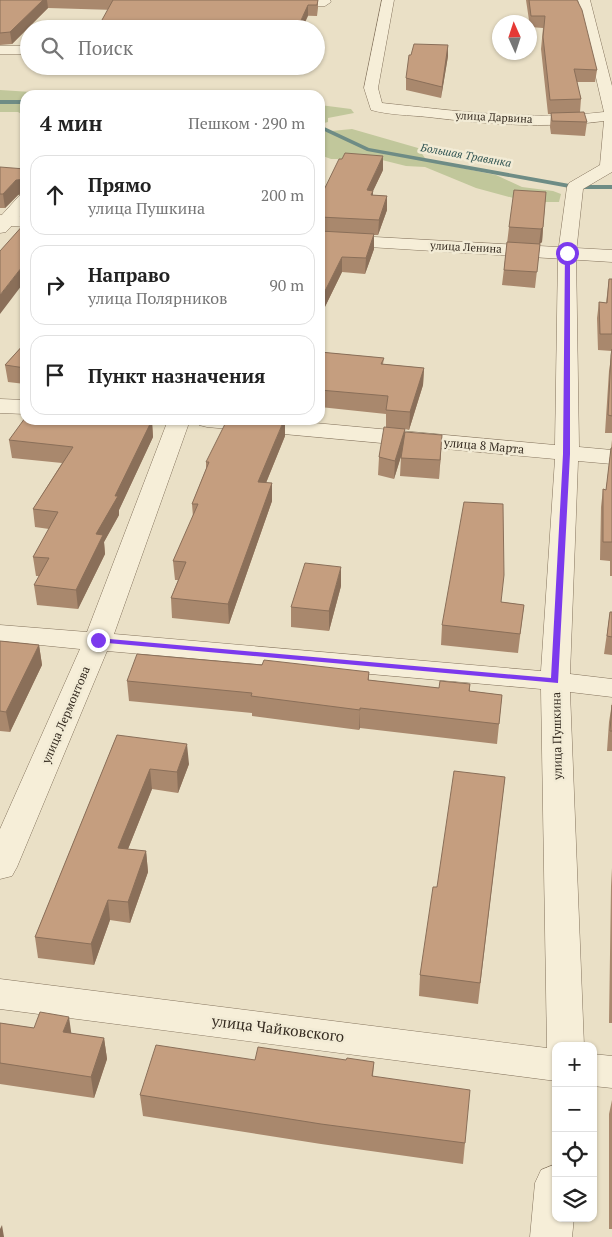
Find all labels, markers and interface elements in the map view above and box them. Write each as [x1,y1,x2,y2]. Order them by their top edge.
north arrow [492,15,537,60]
search box [20,20,325,75]
icon: search [38,34,66,62]
text: Поиск [78,35,133,60]
street label: улица Дарвина [454,108,533,126]
text: 4 мин [40,109,102,137]
text: Пешком · 290 m [188,112,305,134]
water label: Большая Травянка [419,140,513,170]
text: Прямо [88,172,151,197]
icon: ahead [41,181,69,209]
text: 200 m [261,184,304,206]
text: улица Пушкина [88,197,205,219]
street label: улица Ленина [429,238,502,256]
route start [556,242,579,265]
text: Направо [88,262,170,287]
icon: right [41,271,69,299]
text: 90 m [269,274,304,296]
text: улица Полярников [88,287,228,309]
icon: arrive [41,361,69,389]
text: Пункт назначения [88,363,265,388]
street label: улица 8 Марта [442,434,525,456]
route end [87,629,110,652]
street label: улица Лермонтова [38,664,93,767]
street label: улица Пушкина [548,692,565,781]
street label: улица Чайковского [210,1010,346,1046]
map controls [552,1042,597,1222]
button: + [552,1042,597,1087]
button: − [552,1087,597,1132]
button: locate [552,1132,597,1177]
button: layers [552,1177,597,1222]

